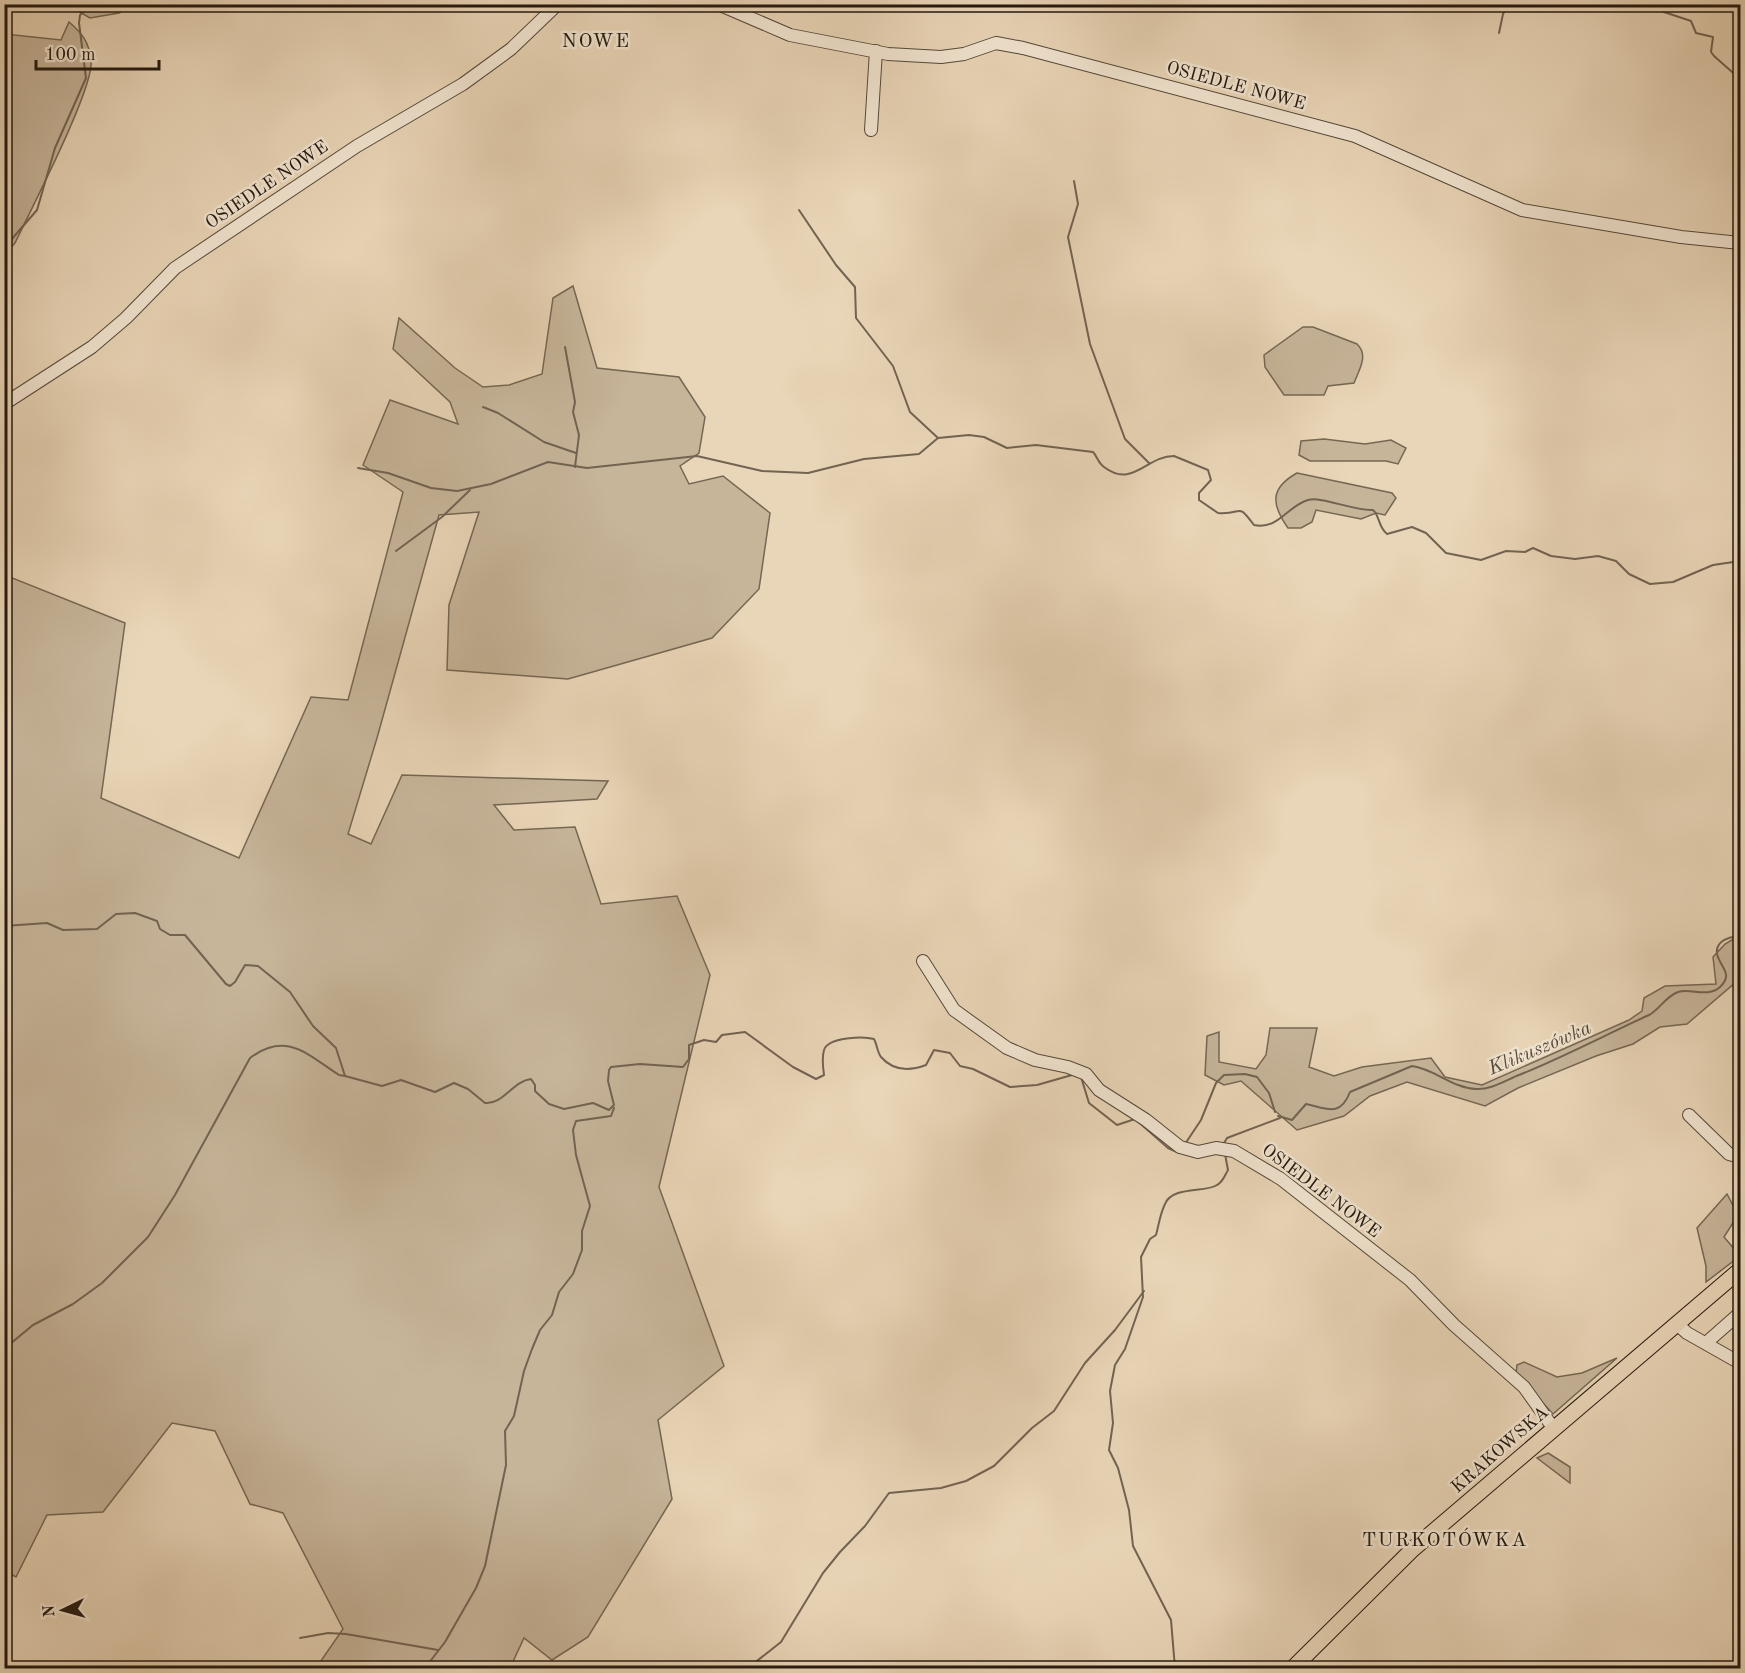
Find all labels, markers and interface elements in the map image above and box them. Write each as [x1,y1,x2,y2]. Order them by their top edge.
district label: NOWE [562,32,630,52]
scale bar [36,33,159,71]
text: 100 m [45,46,96,64]
street label: OSIEDLE NOWE [1164,59,1308,113]
street label: OSIEDLE NOWE [202,137,332,233]
water label: Klikuszówka [1484,1018,1595,1080]
street label: OSIEDLE NOWE [1258,1141,1384,1241]
street label: KRAKOWSKA [1448,1403,1552,1497]
district label: TURKOTÓWKA [1362,1527,1528,1551]
north arrow [33,1580,93,1640]
text: N [41,1604,59,1618]

